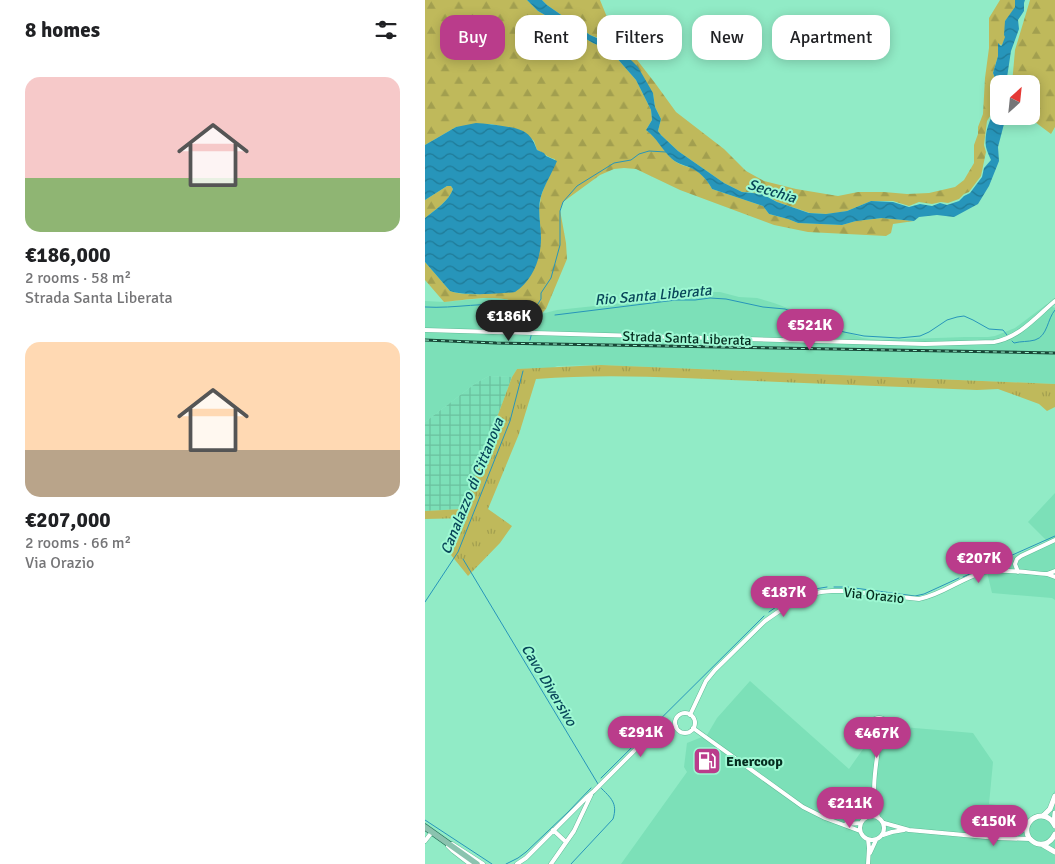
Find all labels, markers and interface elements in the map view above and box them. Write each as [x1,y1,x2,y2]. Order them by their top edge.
chip: Buy [440,15,505,60]
chip: Rent [515,15,587,60]
chip: Filters [597,15,682,60]
chip: New [692,15,762,60]
chip: Apartment [772,15,890,60]
icon: filters [372,16,400,44]
text: 8 homes [25,17,100,43]
north arrow [990,75,1040,125]
map controls [990,75,1040,125]
icon: home [168,110,258,200]
water label: Secchia [746,175,799,207]
text: €186,000 [25,242,111,268]
text: 2 rooms · 58 m² [25,268,131,288]
water label: Rio Santa Liberata [594,281,713,309]
text: Strada Santa Liberata [25,288,173,308]
pin: €186K [474,300,544,342]
text: €186K [487,306,531,326]
pin: €521K [775,308,845,351]
text: €521K [788,315,832,335]
street label: Strada Santa Liberata [622,328,752,349]
icon: home [168,375,258,465]
water label: Canalazzo di Cittanova [436,415,508,557]
text: €207,000 [25,507,111,533]
text: 2 rooms · 66 m² [25,533,131,553]
pin: €207K [944,542,1014,584]
text: €207K [957,548,1001,568]
text: Via Orazio [25,553,94,573]
pin: €187K [749,576,819,618]
text: €187K [762,582,806,602]
street label: Via Orazio [843,584,905,607]
water label: Cavo Diversivo [518,641,581,730]
pin: €291K [606,716,676,758]
pin: €467K [842,716,912,759]
text: €291K [619,722,663,742]
text: €467K [855,723,899,743]
fuel station icon: Enercoop [692,746,722,776]
place label: Enercoop [726,753,783,770]
pin: €211K [815,786,885,829]
text: €211K [828,793,872,813]
pin: €150K [959,804,1029,847]
text: €150K [972,811,1016,831]

